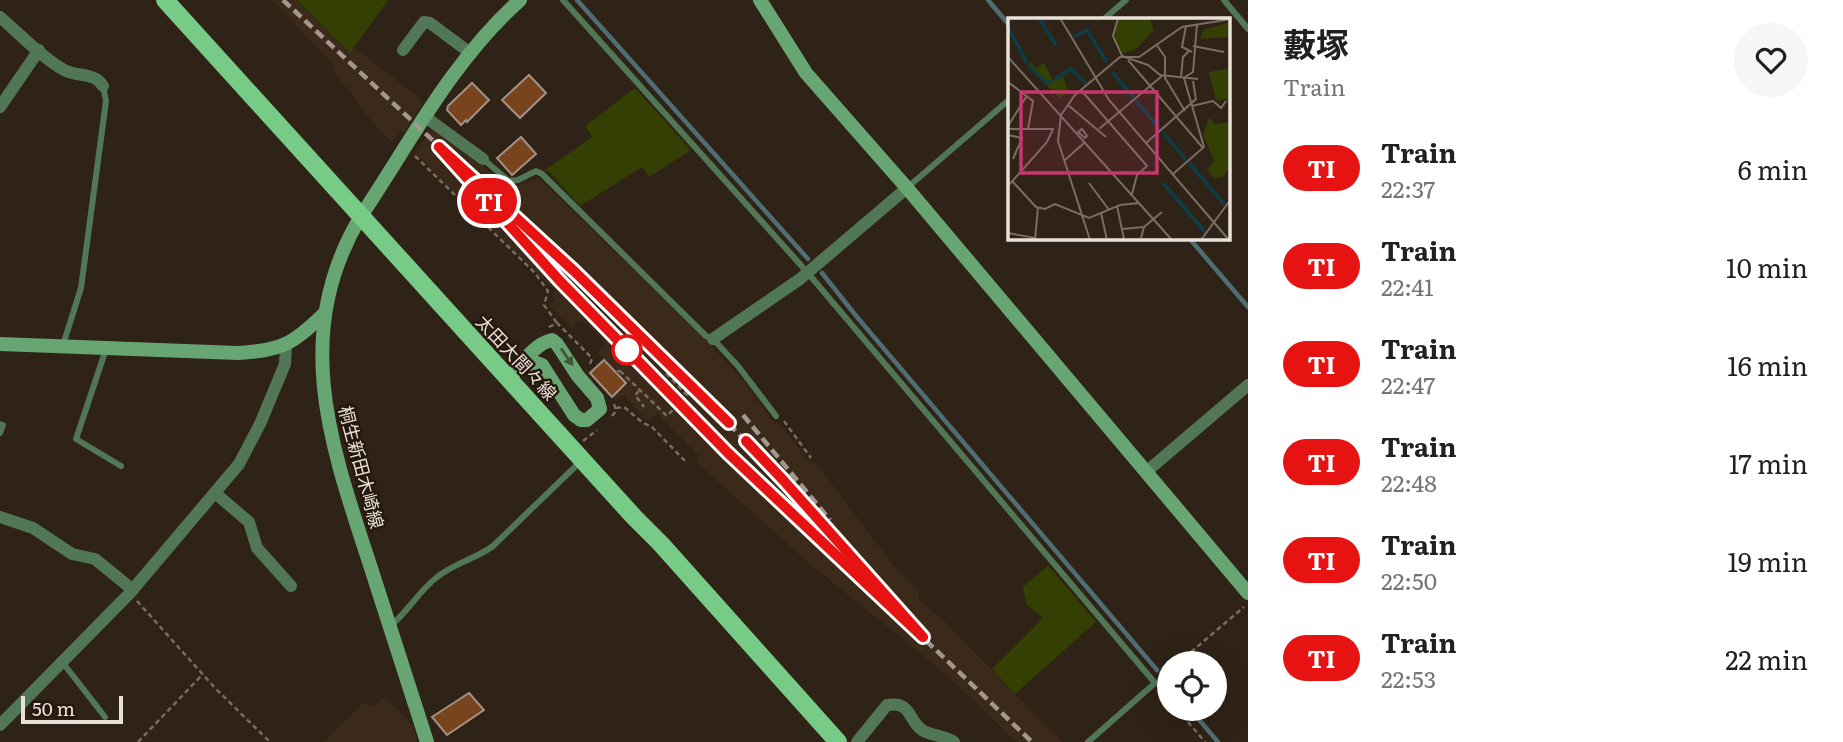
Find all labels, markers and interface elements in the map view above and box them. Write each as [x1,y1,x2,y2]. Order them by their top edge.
inset map [1008,18,1230,240]
text: 藪塚 [1283,18,1349,67]
button: heart [1734,23,1808,97]
text: Train [1283,69,1346,103]
text: Train [1381,132,1457,171]
text: 6 min [1738,149,1808,188]
text: TI [1308,150,1335,185]
text: 22:37 [1381,171,1435,205]
line badge: TI [458,178,520,224]
text: TI [475,183,503,218]
text: Train [1381,230,1457,269]
text: 10 min [1726,247,1808,286]
text: TI [1308,248,1335,283]
text: 22:41 [1381,269,1434,303]
street label: 太田大間々線 [470,308,564,406]
text: Train [1381,328,1457,367]
unlabelled marker [612,335,642,365]
text: 16 min [1727,345,1808,384]
text: TI [1308,346,1335,381]
one-way arrow [560,348,574,366]
text: 22:47 [1381,367,1435,401]
street label: 桐生新田木崎線 [333,403,391,531]
text: Train [1381,426,1457,465]
text: 17 min [1729,443,1808,482]
text: TI [1308,444,1335,479]
text: 22:48 [1381,465,1437,499]
text: Train [1381,524,1457,563]
text: 19 min [1728,541,1808,580]
text: TI [1308,542,1335,577]
text: 22:50 [1381,563,1437,597]
text: Train [1381,622,1457,661]
text: 22 min [1725,639,1808,678]
text: TI [1308,640,1335,675]
map controls [1157,651,1227,721]
button: locate [1157,651,1227,721]
text: 22:53 [1381,661,1436,695]
scale bar [21,693,122,725]
text: 50 m [32,694,75,722]

